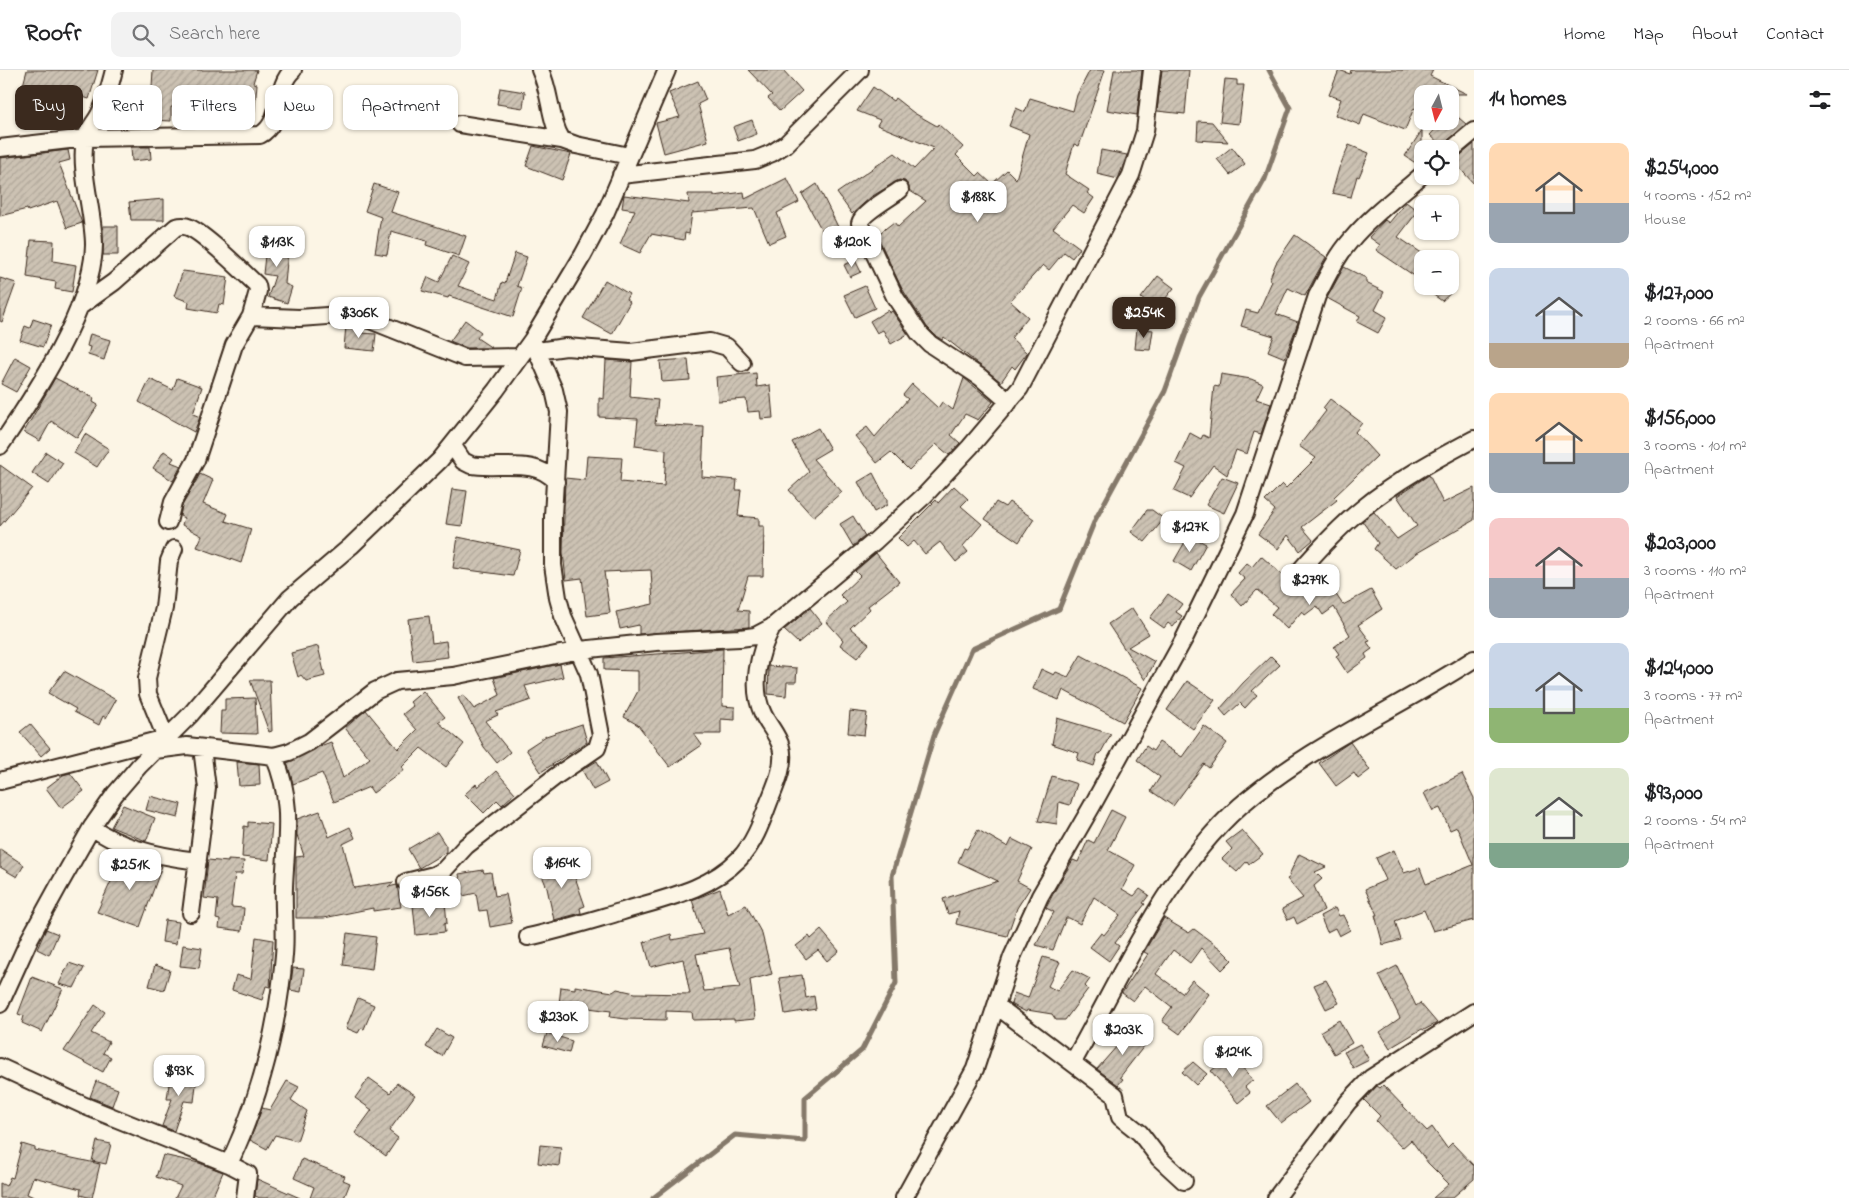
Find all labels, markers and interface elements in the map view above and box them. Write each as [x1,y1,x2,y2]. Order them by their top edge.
search box [111,12,461,57]
text: Roofr [25,17,81,52]
icon: search [129,21,157,49]
text: Search here [169,21,260,48]
text: Home [1564,22,1605,48]
text: Map [1633,22,1664,48]
text: About [1692,22,1738,48]
text: Contact [1766,22,1824,48]
chip: Buy [15,85,83,130]
chip: Rent [93,85,162,130]
chip: Filters [172,85,255,130]
chip: New [265,85,333,130]
chip: Apartment [343,85,458,130]
north arrow [1414,85,1459,130]
map controls [1414,85,1459,295]
text: 14 homes [1489,85,1567,115]
icon: filters [1806,86,1834,114]
button: locate [1414,140,1459,185]
text: $254,000 [1644,154,1719,184]
icon: home [1529,163,1589,223]
pin: $188K [943,180,1013,223]
text: 4 rooms · 152 m² [1644,184,1752,208]
text: $188K [961,185,995,209]
button: + [1414,195,1459,240]
text: House [1644,208,1686,232]
pin: $113K [242,226,312,268]
pin: $120K [817,226,887,268]
text: $113K [260,230,294,254]
text: $120K [833,230,871,254]
button: − [1414,250,1459,295]
text: $127,000 [1644,279,1713,309]
icon: home [1529,288,1589,348]
pin: $306K [324,296,394,339]
pin: $254K [1109,296,1179,339]
text: $306K [340,301,378,325]
text: $254K [1123,301,1165,325]
text: 2 rooms · 66 m² [1644,309,1745,333]
text: Apartment [1644,333,1714,357]
text: $156,000 [1644,404,1715,434]
icon: home [1529,413,1589,473]
text: 3 rooms · 101 m² [1644,434,1746,458]
text: Apartment [1644,458,1714,482]
pin: $127K [1155,510,1225,553]
text: $127K [1171,515,1209,539]
text: $203,000 [1644,529,1716,559]
icon: home [1529,538,1589,598]
text: 3 rooms · 110 m² [1644,559,1746,583]
pin: $279K [1275,564,1345,606]
text: $279K [1292,568,1328,592]
text: Apartment [1644,583,1714,607]
text: $124,000 [1644,654,1713,684]
icon: home [1529,663,1589,723]
text: 3 rooms · 77 m² [1644,684,1743,708]
text: Apartment [1644,708,1714,732]
text: $93,000 [1644,779,1703,809]
icon: home [1529,788,1589,848]
text: 2 rooms · 54 m² [1644,809,1746,833]
text: Apartment [1644,833,1714,857]
pin: $164K [527,846,597,889]
pin: $251K [95,848,165,891]
text: $164K [544,851,580,875]
text: $251K [110,853,150,877]
pin: $156K [395,876,465,918]
text: $156K [411,880,449,904]
pin: $230K [523,1000,593,1043]
text: $230K [539,1005,577,1029]
pin: $203K [1088,1014,1158,1056]
text: $203K [1104,1018,1142,1042]
pin: $124K [1198,1036,1268,1078]
text: $124K [1214,1040,1252,1064]
pin: $93K [149,1054,209,1097]
text: $93K [165,1059,193,1083]

